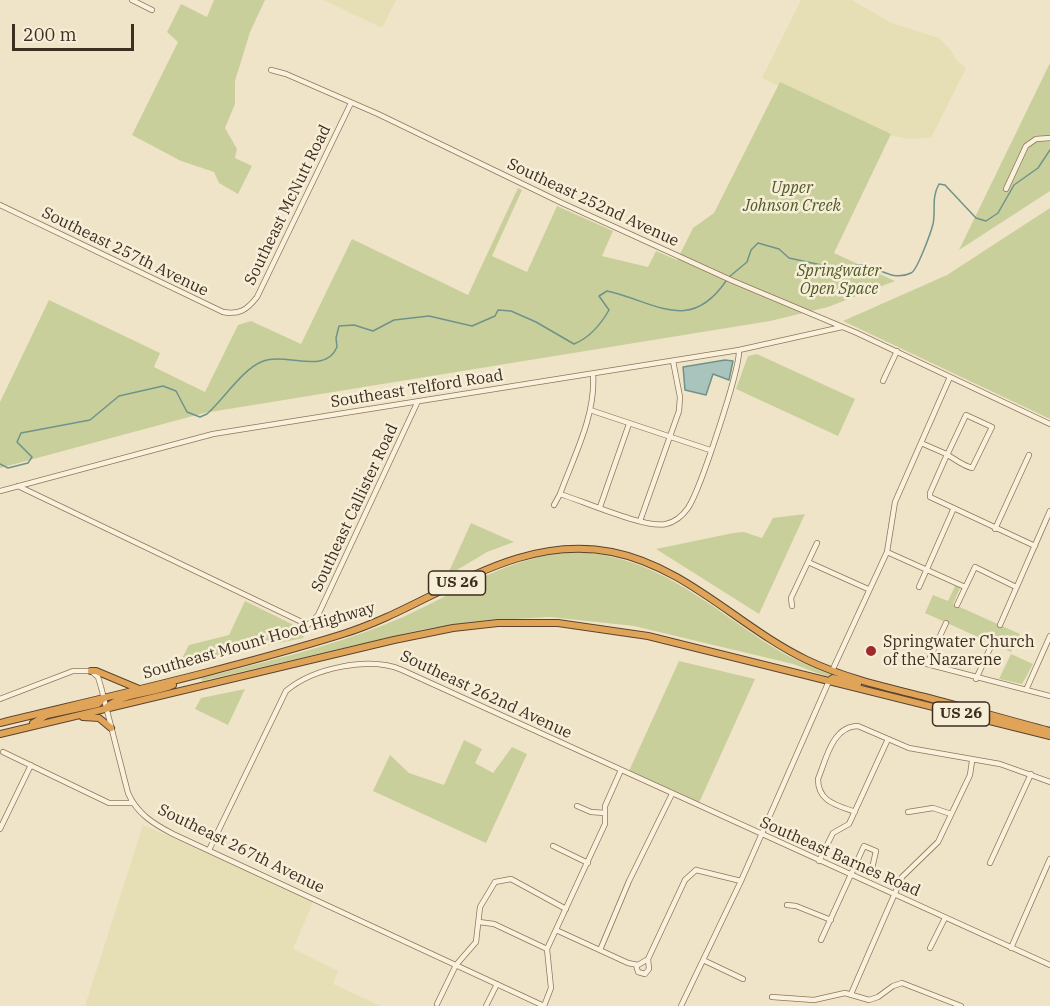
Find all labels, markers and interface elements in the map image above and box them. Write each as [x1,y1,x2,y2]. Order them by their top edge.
scale bar [15,12,136,50]
text: 200 m [23,23,77,46]
street label: Southeast McNutt Road [241,122,335,288]
street label: Southeast 252nd Avenue [504,155,682,251]
park label: Upper Johnson Creek [743,178,841,216]
street label: Southeast 257th Avenue [39,203,211,301]
park label: Springwater Open Space [797,261,881,299]
street label: Southeast Telford Road [329,366,505,412]
street label: Southeast Callister Road [308,421,402,595]
road number: US 26 [428,571,486,595]
street label: Southeast Mount Hood Highway [141,599,377,683]
place label: Springwater Church of the Nazarene [883,632,1035,670]
marker: Springwater Church of the Nazarene [864,644,878,658]
street label: Southeast 262nd Avenue [397,647,575,743]
road number: US 26 [932,702,990,726]
street label: Southeast 267th Avenue [155,800,327,898]
street label: Southeast Barnes Road [757,813,923,901]

